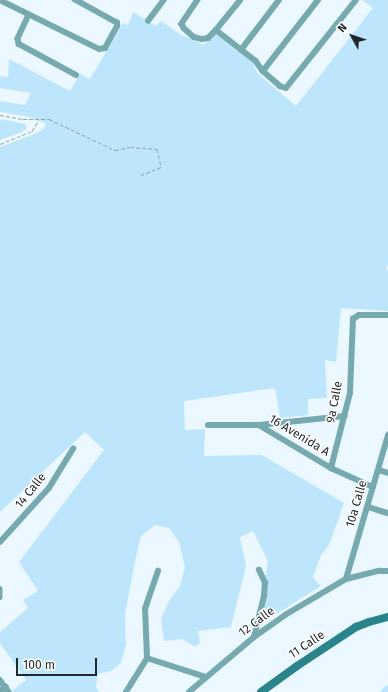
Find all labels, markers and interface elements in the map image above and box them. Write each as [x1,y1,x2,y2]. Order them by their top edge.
north arrow [332,16,372,56]
text: N [335,21,350,35]
street label: 9a Calle [324,380,346,424]
street label: 16 Avenida A [266,412,332,460]
street label: 14 Calle [12,470,50,512]
street label: 10a Calle [343,479,371,529]
street label: 12 Calle [236,604,278,640]
street label: 11 Calle [286,628,328,662]
scale bar [18,650,99,676]
text: 100 m [23,658,55,672]

